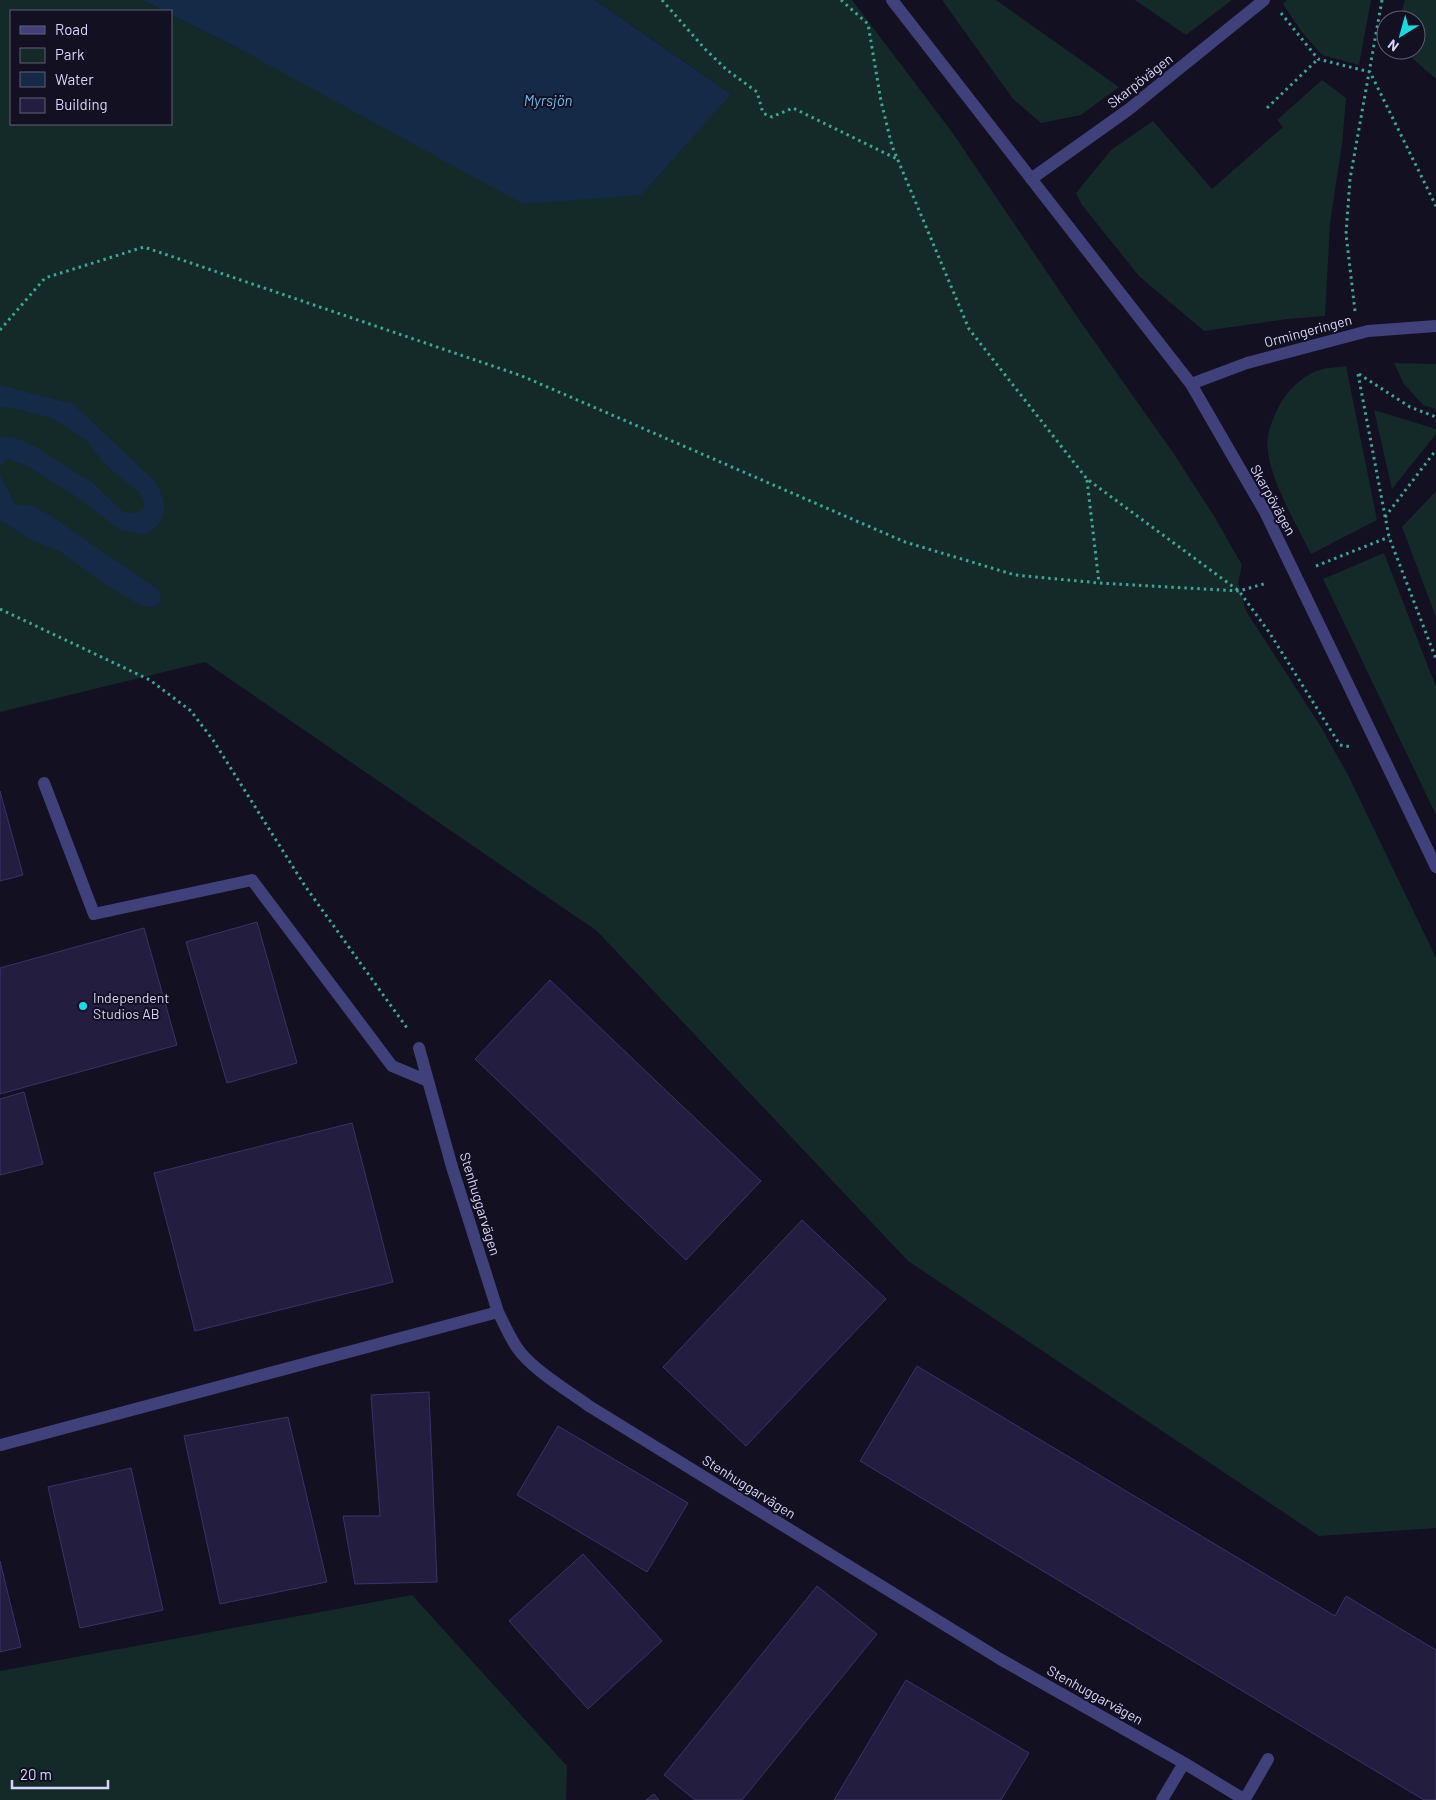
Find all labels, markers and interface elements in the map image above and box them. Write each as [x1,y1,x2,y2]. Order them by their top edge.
legend [10,10,172,125]
north arrow [1376,10,1426,60]
text: Road [55,20,88,38]
text: N [1384,36,1402,55]
text: Park [55,45,85,63]
street label: Skarpövägen [1104,50,1176,111]
text: Water [55,70,94,88]
water label: Myrsjön [524,91,572,109]
text: Building [55,95,108,113]
street label: Ormingeringen [1262,311,1354,350]
street label: Skarpövägen [1247,461,1300,538]
place label: Independent Studios AB [93,989,169,1022]
marker: Independent Studios AB [77,1000,89,1012]
street label: Stenhuggarvägen [457,1150,504,1257]
street label: Stenhuggarvägen [699,1451,799,1522]
street label: Stenhuggarvägen [1044,1661,1146,1728]
scale bar [12,1758,109,1790]
text: 20 m [20,1765,52,1783]

